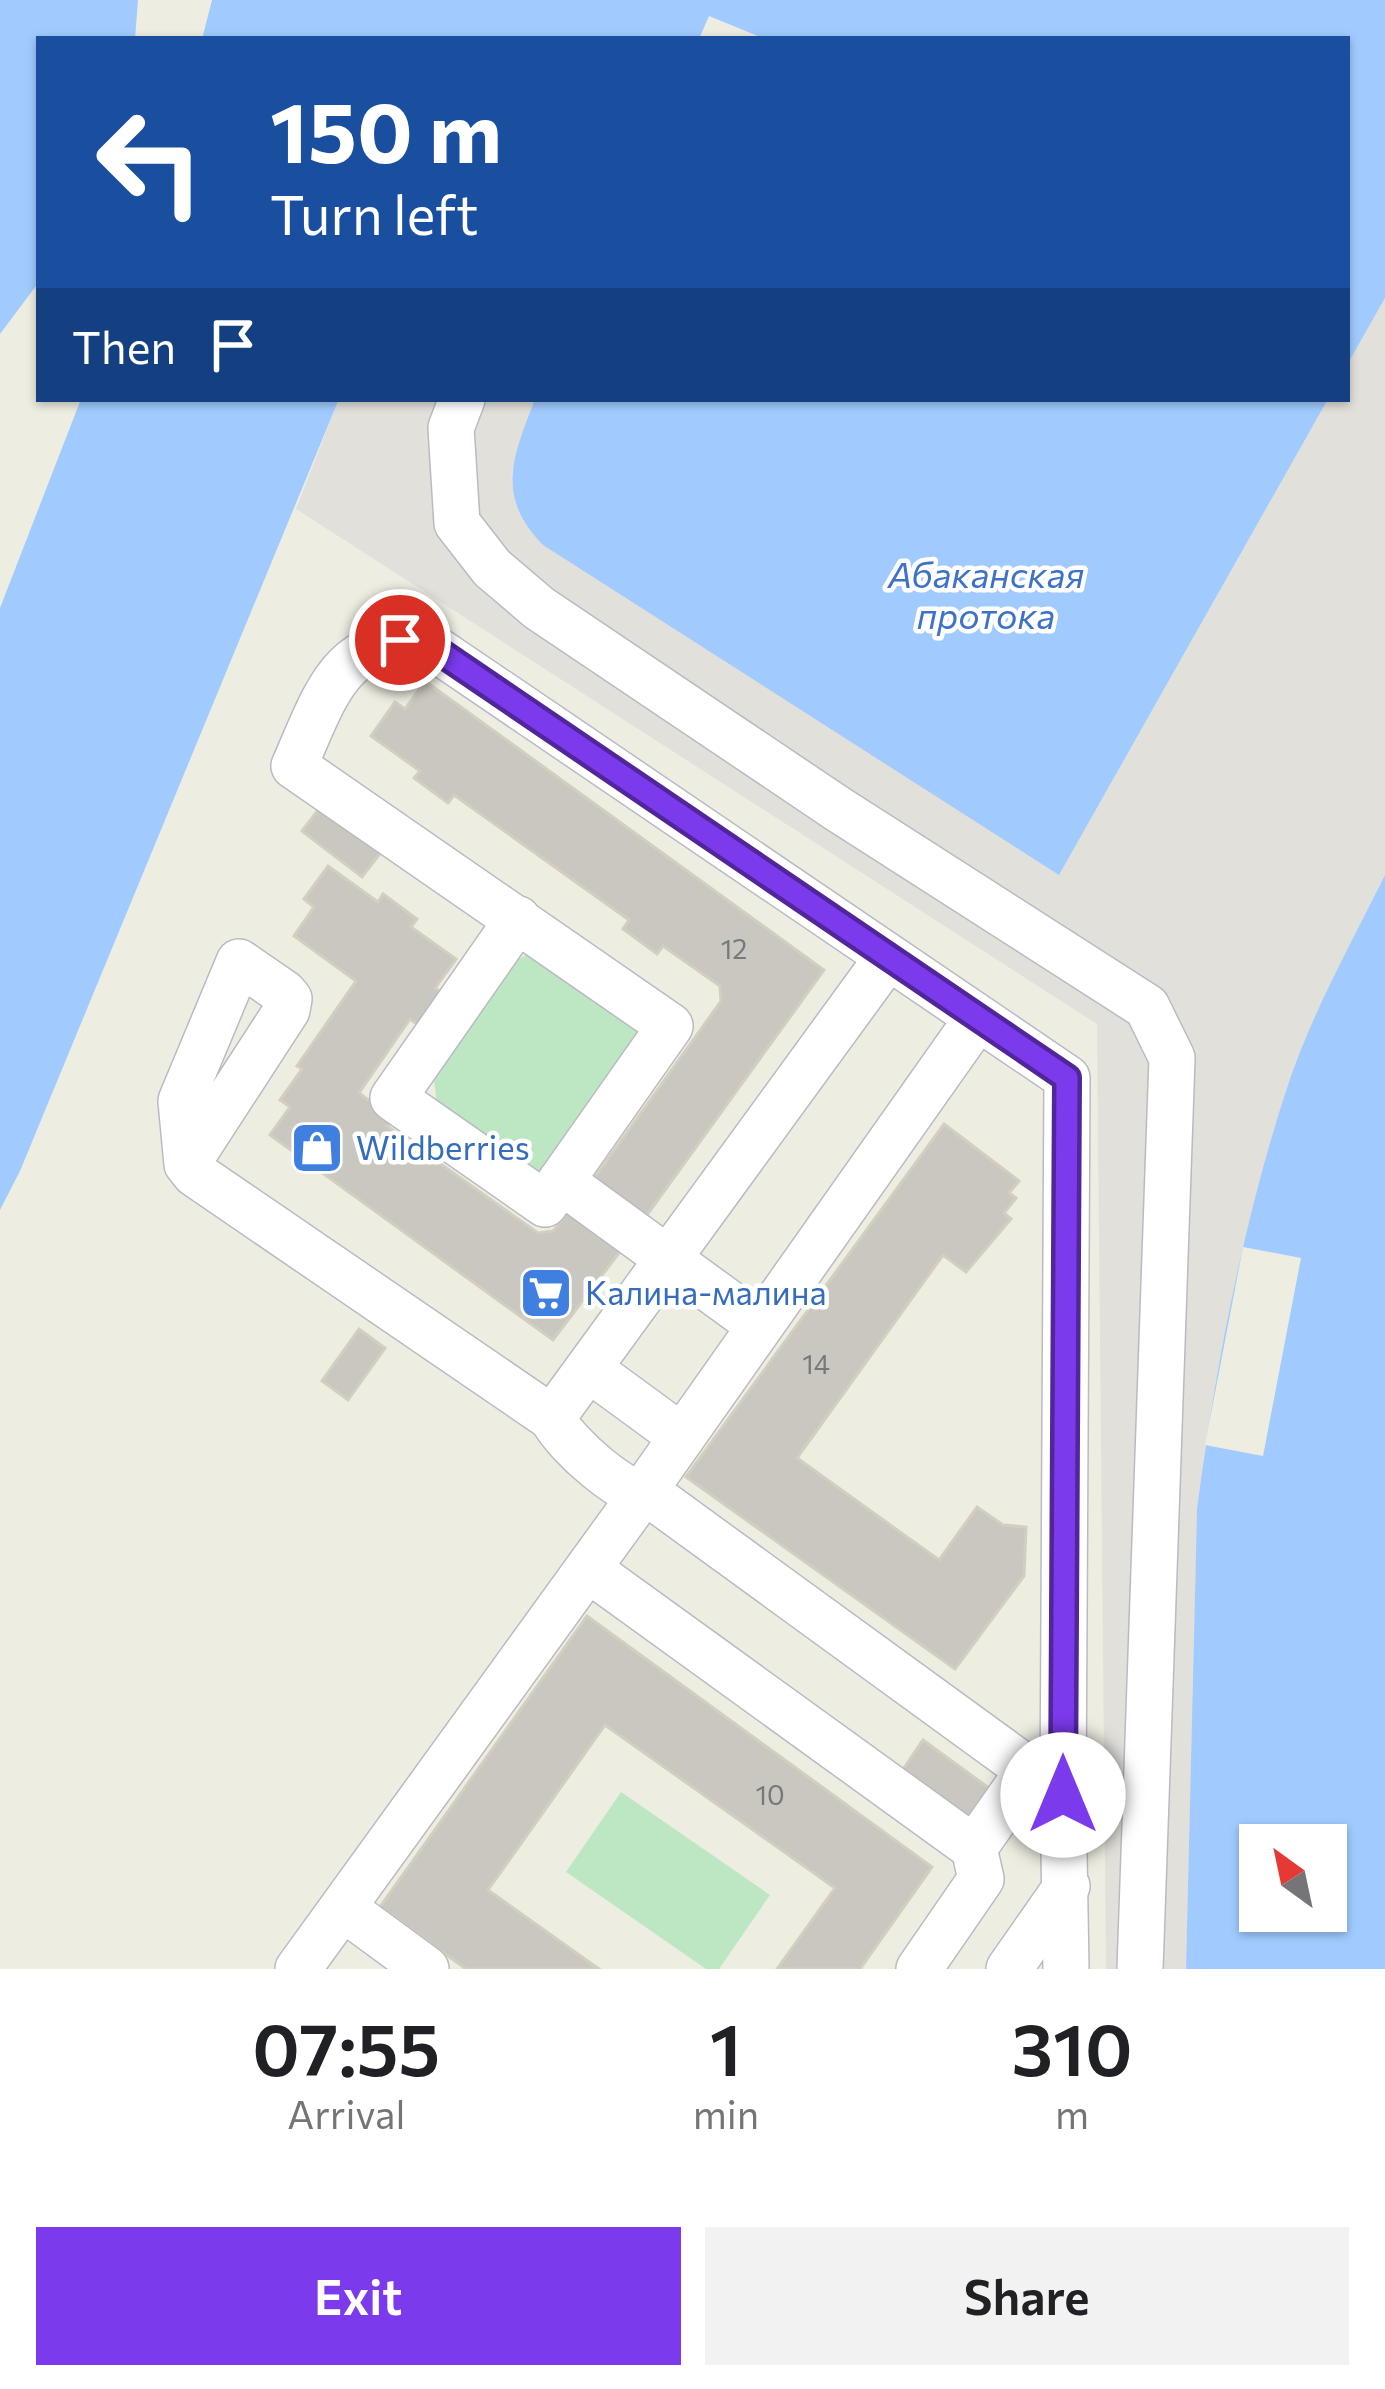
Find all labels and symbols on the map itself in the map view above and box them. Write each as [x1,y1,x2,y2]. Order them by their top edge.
water label: Абаканская протока [887,551,1084,636]
pin [349,589,451,691]
house number: 12 [721,932,747,965]
shop icon: Wildberries [289,1120,345,1176]
place label: Wildberries [356,1126,530,1167]
supermarket icon: Калина-малина [518,1265,574,1321]
place label: Калина-малина [585,1271,827,1312]
house number: 14 [802,1347,830,1380]
position arrow [1000,1732,1126,1858]
house number: 10 [755,1778,785,1811]
north arrow [1239,1824,1347,1932]

